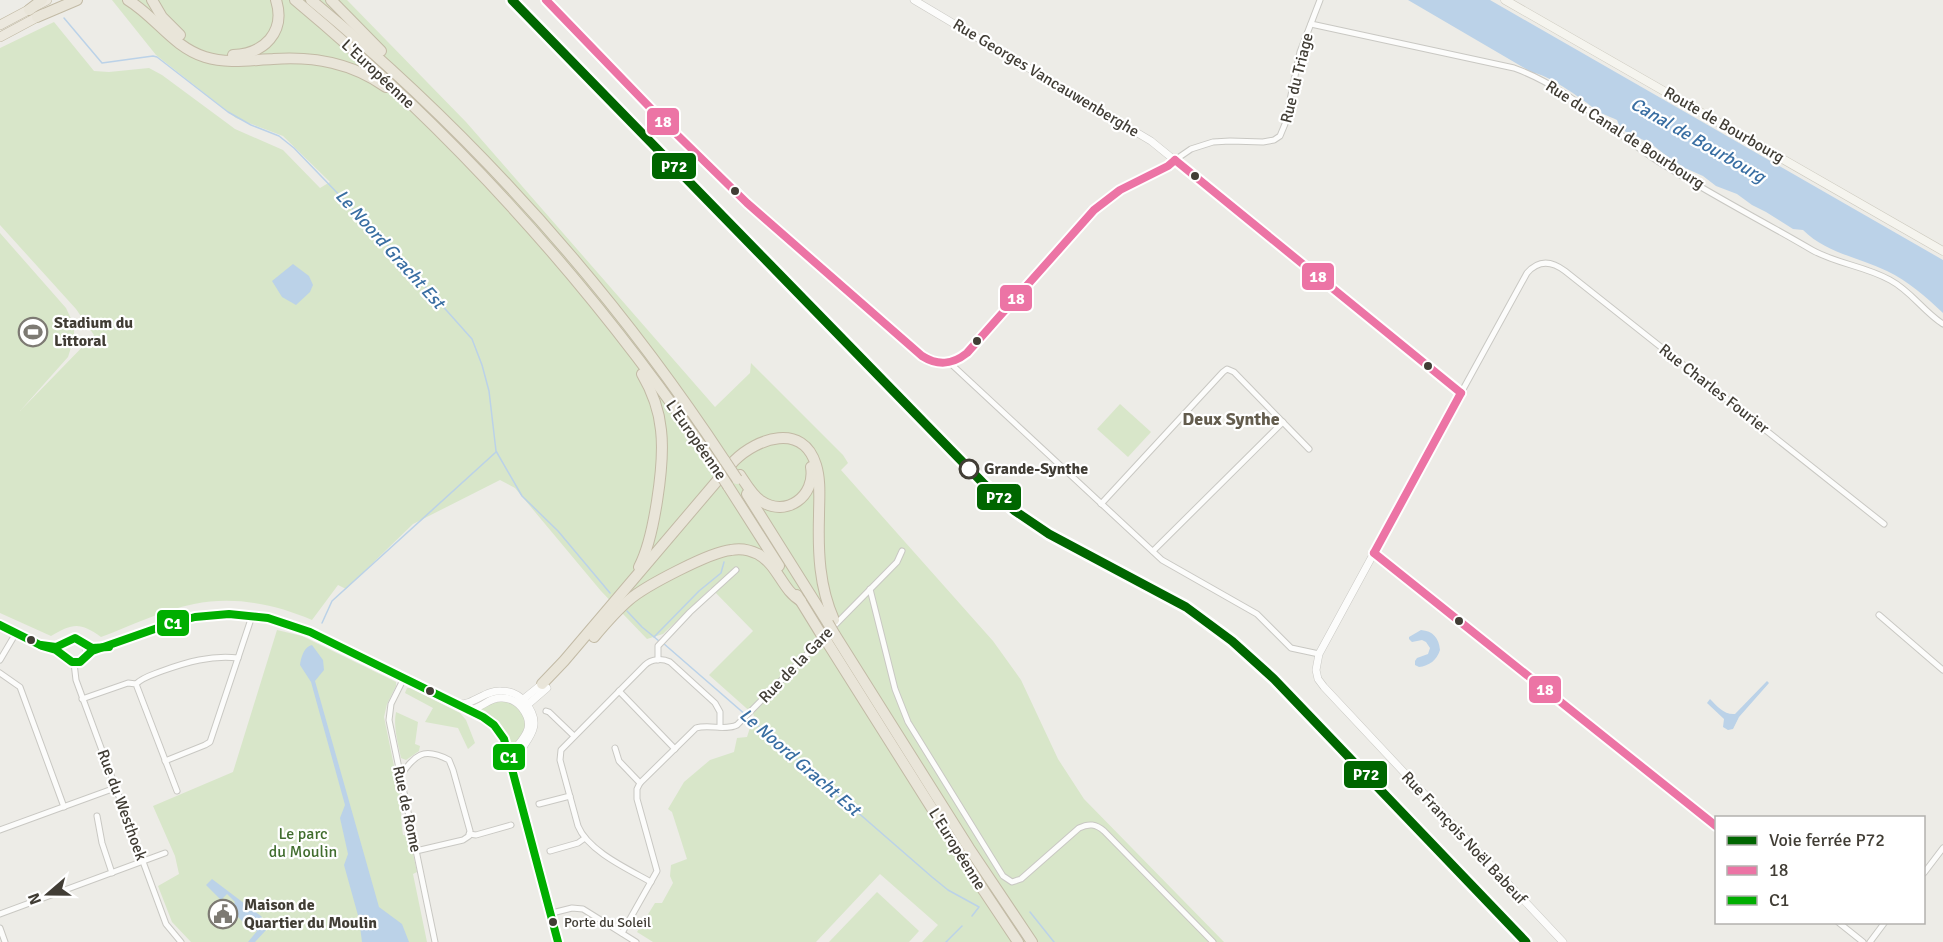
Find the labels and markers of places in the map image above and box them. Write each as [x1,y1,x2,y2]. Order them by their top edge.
unlabelled marker [1189,170,1201,182]
unlabelled marker [729,185,741,197]
place label: Stadium du Littoral [54,313,133,351]
sports icon: Stadium du Littoral [17,316,49,348]
unlabelled marker [971,335,983,347]
unlabelled marker [1422,360,1434,372]
marker: Grande-Synthe [959,459,979,479]
place label: Grande-Synthe [984,459,1088,479]
unlabelled marker [1453,615,1465,627]
unlabelled marker [25,634,37,646]
unlabelled marker [424,685,436,697]
place label: Maison de Quartier du Moulin [244,895,377,933]
public building icon: Maison de Quartier du Moulin [207,898,239,930]
place label: Porte du Soleil [564,914,651,931]
marker: Porte du Soleil [547,916,559,928]

